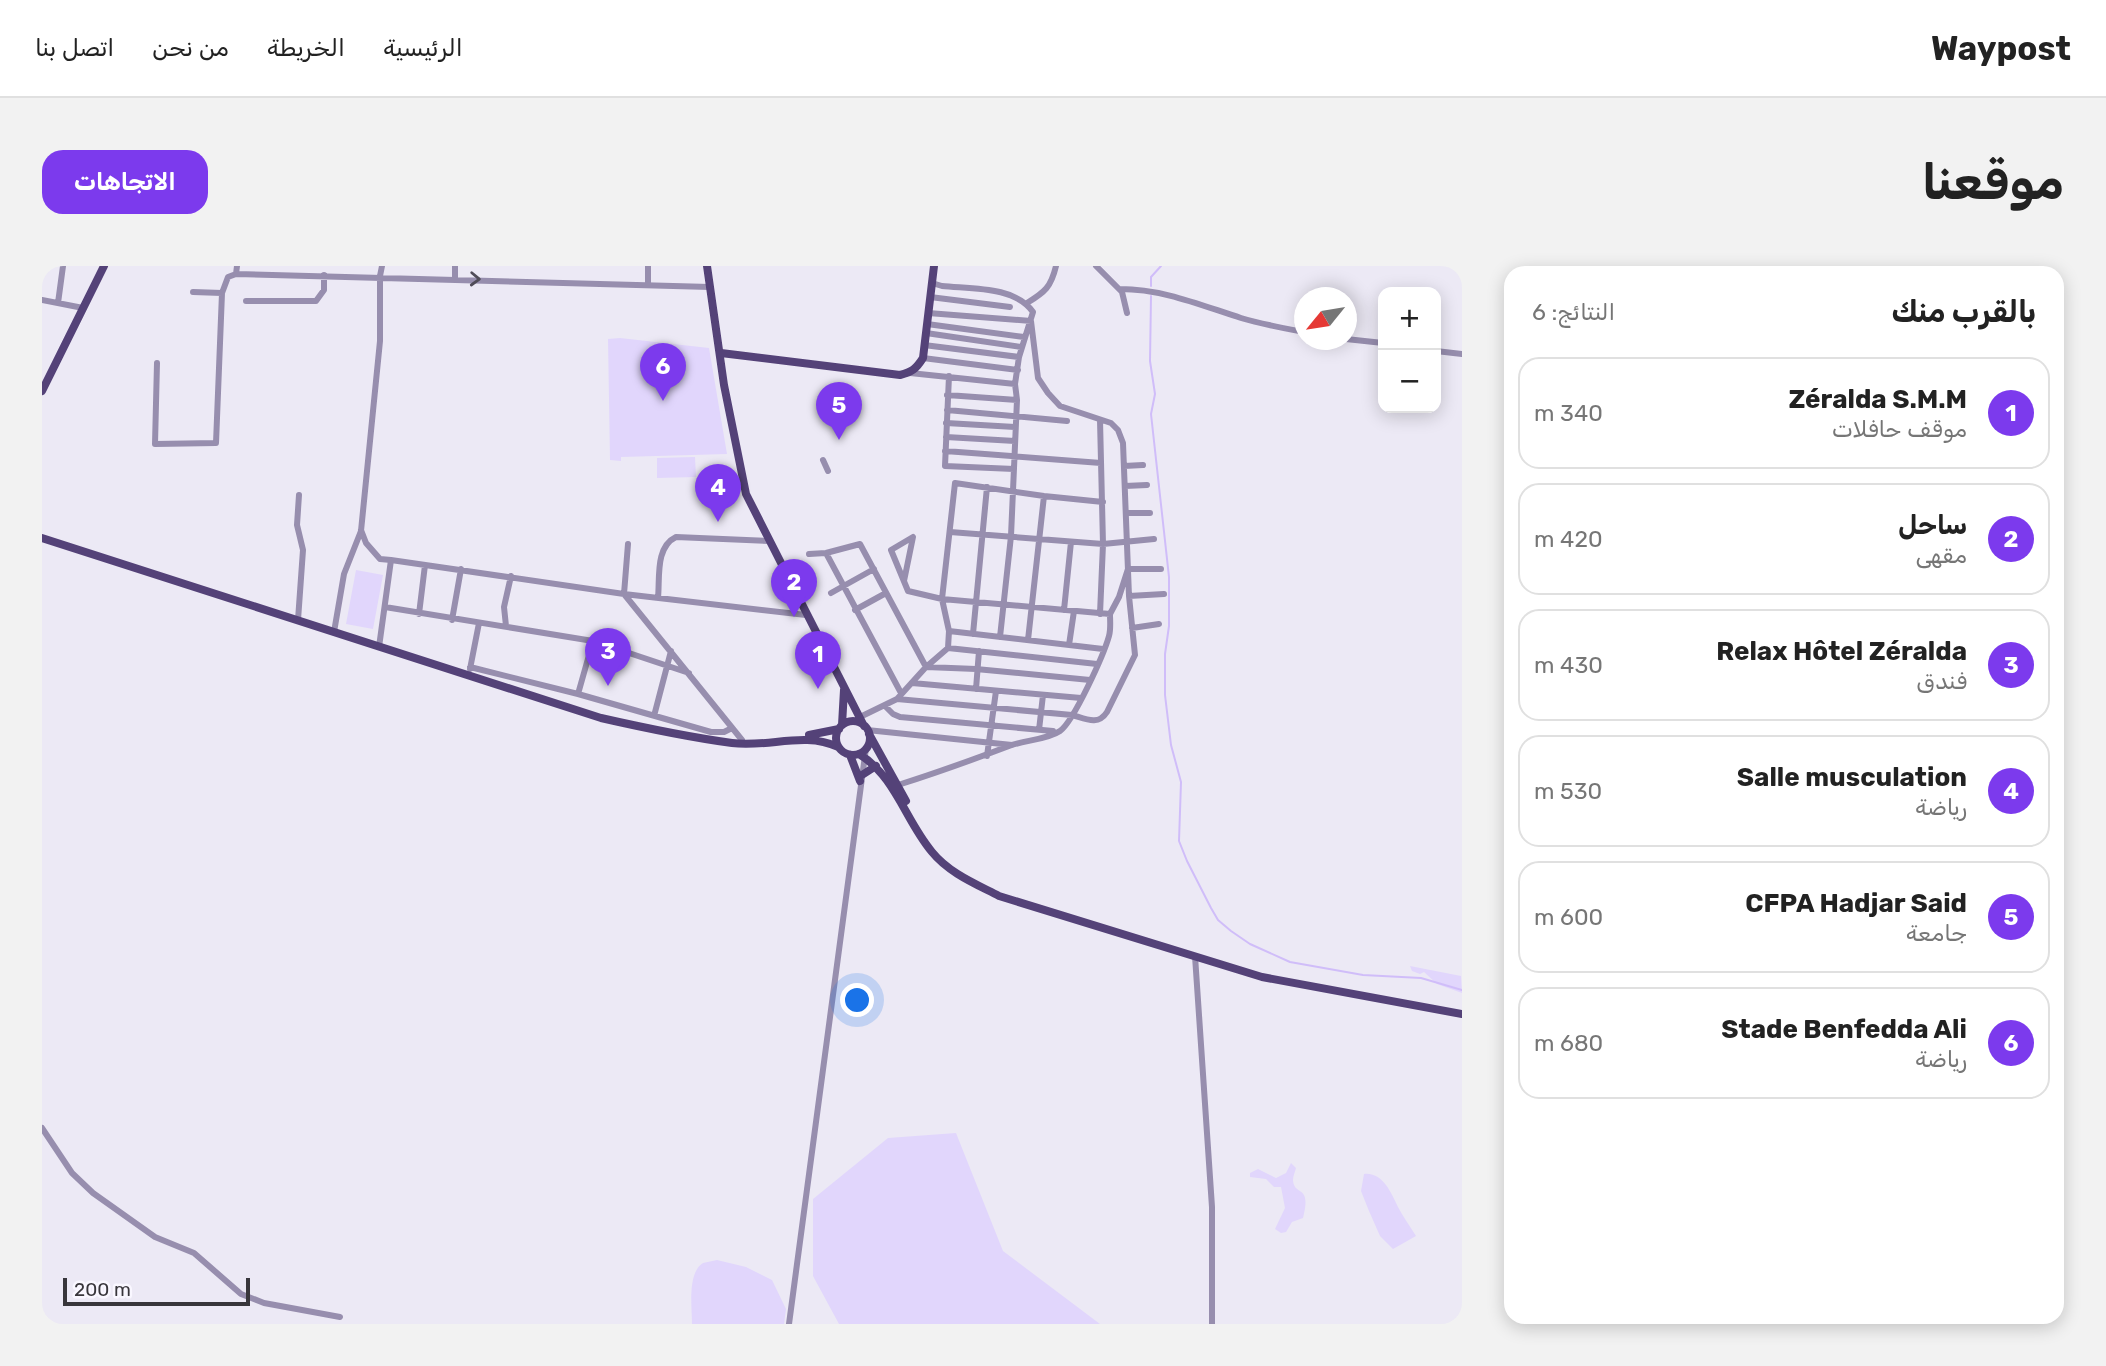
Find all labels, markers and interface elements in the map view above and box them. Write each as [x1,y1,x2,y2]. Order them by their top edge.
text: Waypost [1931,29,2071,68]
text: اتصل بنا [35,34,114,62]
text: من نحن [152,34,229,62]
text: الخريطة [267,34,345,62]
text: الرئيسية [383,34,463,62]
button: الاتجاهات [42,150,208,214]
text: موقعنا [1922,153,2064,211]
one-way arrow [470,272,481,287]
north arrow [1294,287,1357,350]
map controls [1378,287,1441,413]
button: + [1378,287,1441,350]
text: بالقرب منك [1891,294,2036,330]
text: النتائج: 6 [1532,298,1615,326]
pin: 6 [640,343,686,401]
button: − [1378,350,1441,413]
pin: 5 [816,382,862,440]
text: Zéralda S.M.M [1788,384,1967,415]
text: 340 m [1534,399,1603,427]
text: 1 [2005,399,2017,427]
text: موقف حافلات [1832,415,1967,443]
pin: 4 [695,464,741,522]
text: ساحل [1898,510,1967,541]
text: 420 m [1534,525,1602,553]
text: 2 [2004,525,2018,553]
text: مقهى [1915,541,1967,569]
pin: 2 [771,559,817,617]
pin: 3 [585,628,631,686]
pin: 1 [795,631,841,689]
text: Relax Hôtel Zéralda [1716,636,1967,667]
text: 430 m [1534,651,1603,679]
text: 3 [2003,651,2019,679]
text: فندق [1916,667,1967,695]
text: Salle musculation [1737,762,1967,793]
text: 530 m [1534,777,1602,805]
text: 4 [2003,777,2019,805]
text: رياضة [1915,793,1967,821]
text: CFPA Hadjar Said [1745,888,1967,919]
text: 600 m [1534,903,1603,931]
text: 5 [2004,903,2018,931]
text: جامعة [1906,919,1967,947]
your location [840,983,874,1017]
text: Stade Benfedda Ali [1721,1014,1967,1045]
text: 680 m [1534,1029,1603,1057]
text: 6 [2004,1029,2019,1057]
text: رياضة [1915,1045,1967,1073]
scale bar [63,1275,250,1307]
text: 200 m [74,1278,131,1301]

